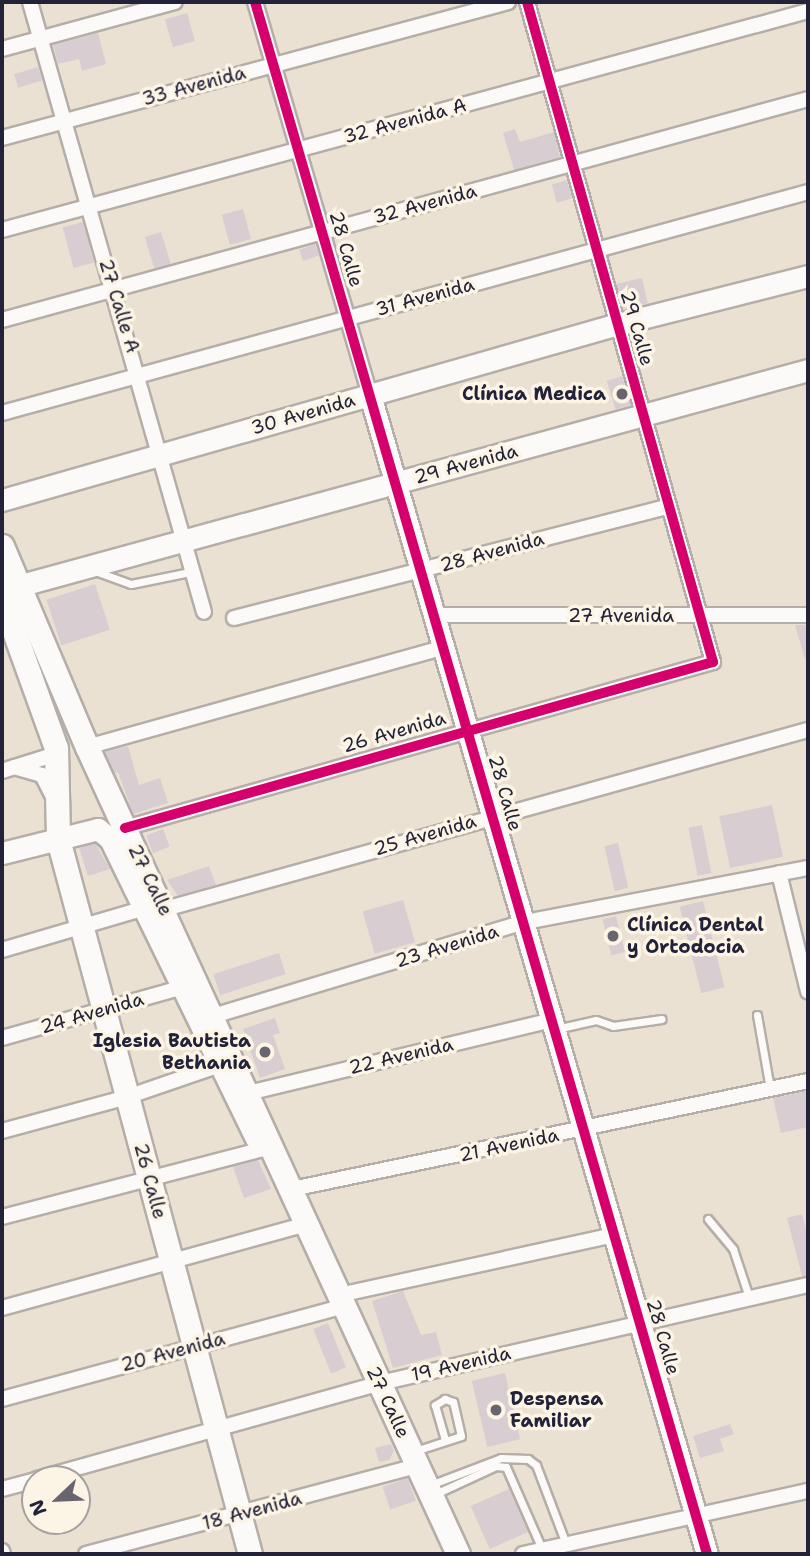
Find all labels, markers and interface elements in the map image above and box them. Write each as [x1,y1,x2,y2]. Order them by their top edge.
street label: 33 Avenida [140,61,248,111]
street label: 32 Avenida A [341,94,469,148]
street label: 32 Avenida [371,179,479,229]
street label: 28 Calle [324,209,368,289]
street label: 27 Calle A [94,256,144,356]
street label: 31 Avenida [373,273,477,321]
street label: 29 Calle [615,288,659,368]
place label: Clínica Medica [462,383,606,405]
marker: Clínica Medica [612,384,632,404]
street label: 30 Avenida [248,388,358,440]
street label: 29 Avenida [412,439,520,489]
street label: 28 Avenida [437,527,547,577]
street label: 27 Avenida [568,605,674,627]
street label: 26 Avenida [340,706,448,758]
street label: 28 Calle [483,753,527,833]
street label: 25 Avenida [371,810,479,860]
street label: 27 Calle [123,840,177,920]
place label: Clínica Dental y Ortodocia [627,914,764,958]
street label: 23 Avenida [393,920,501,972]
marker: Clínica Dental y Ortodocia [605,928,621,944]
street label: 24 Avenida [38,987,146,1039]
place label: Iglesia Bautista Bethania [93,1030,251,1074]
street label: 22 Avenida [347,1033,455,1079]
marker: Iglesia Bautista Bethania [257,1044,273,1060]
street label: 21 Avenida [457,1123,561,1167]
street label: 26 Calle [129,1141,171,1221]
street label: 28 Calle [641,1297,685,1377]
street label: 20 Avenida [118,1327,228,1377]
street label: 19 Avenida [409,1341,513,1387]
street label: 27 Calle [361,1362,415,1442]
place label: Despensa Familiar [510,1388,603,1432]
marker: Despensa Familiar [488,1402,504,1418]
north arrow [21,1465,91,1535]
street label: 18 Avenida [200,1487,304,1535]
text: N [24,1496,52,1519]

